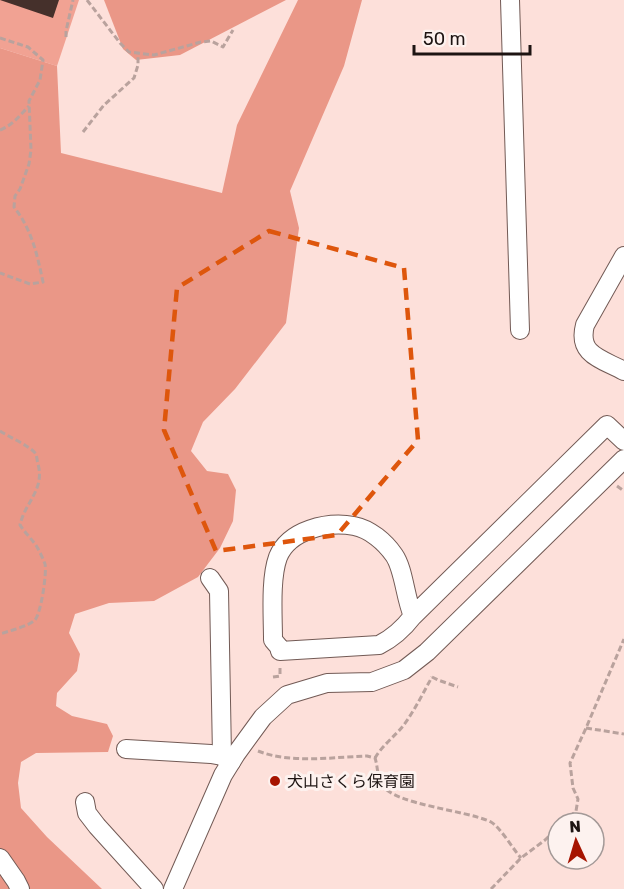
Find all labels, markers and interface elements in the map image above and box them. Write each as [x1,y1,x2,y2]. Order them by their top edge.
scale bar [414,18,530,56]
text: 50 m [423,28,466,50]
place label: 犬山さくら保育園 [287,772,415,791]
marker: 犬山さくら保育園 [268,774,282,788]
north arrow [546,811,606,871]
text: N [569,817,581,836]

